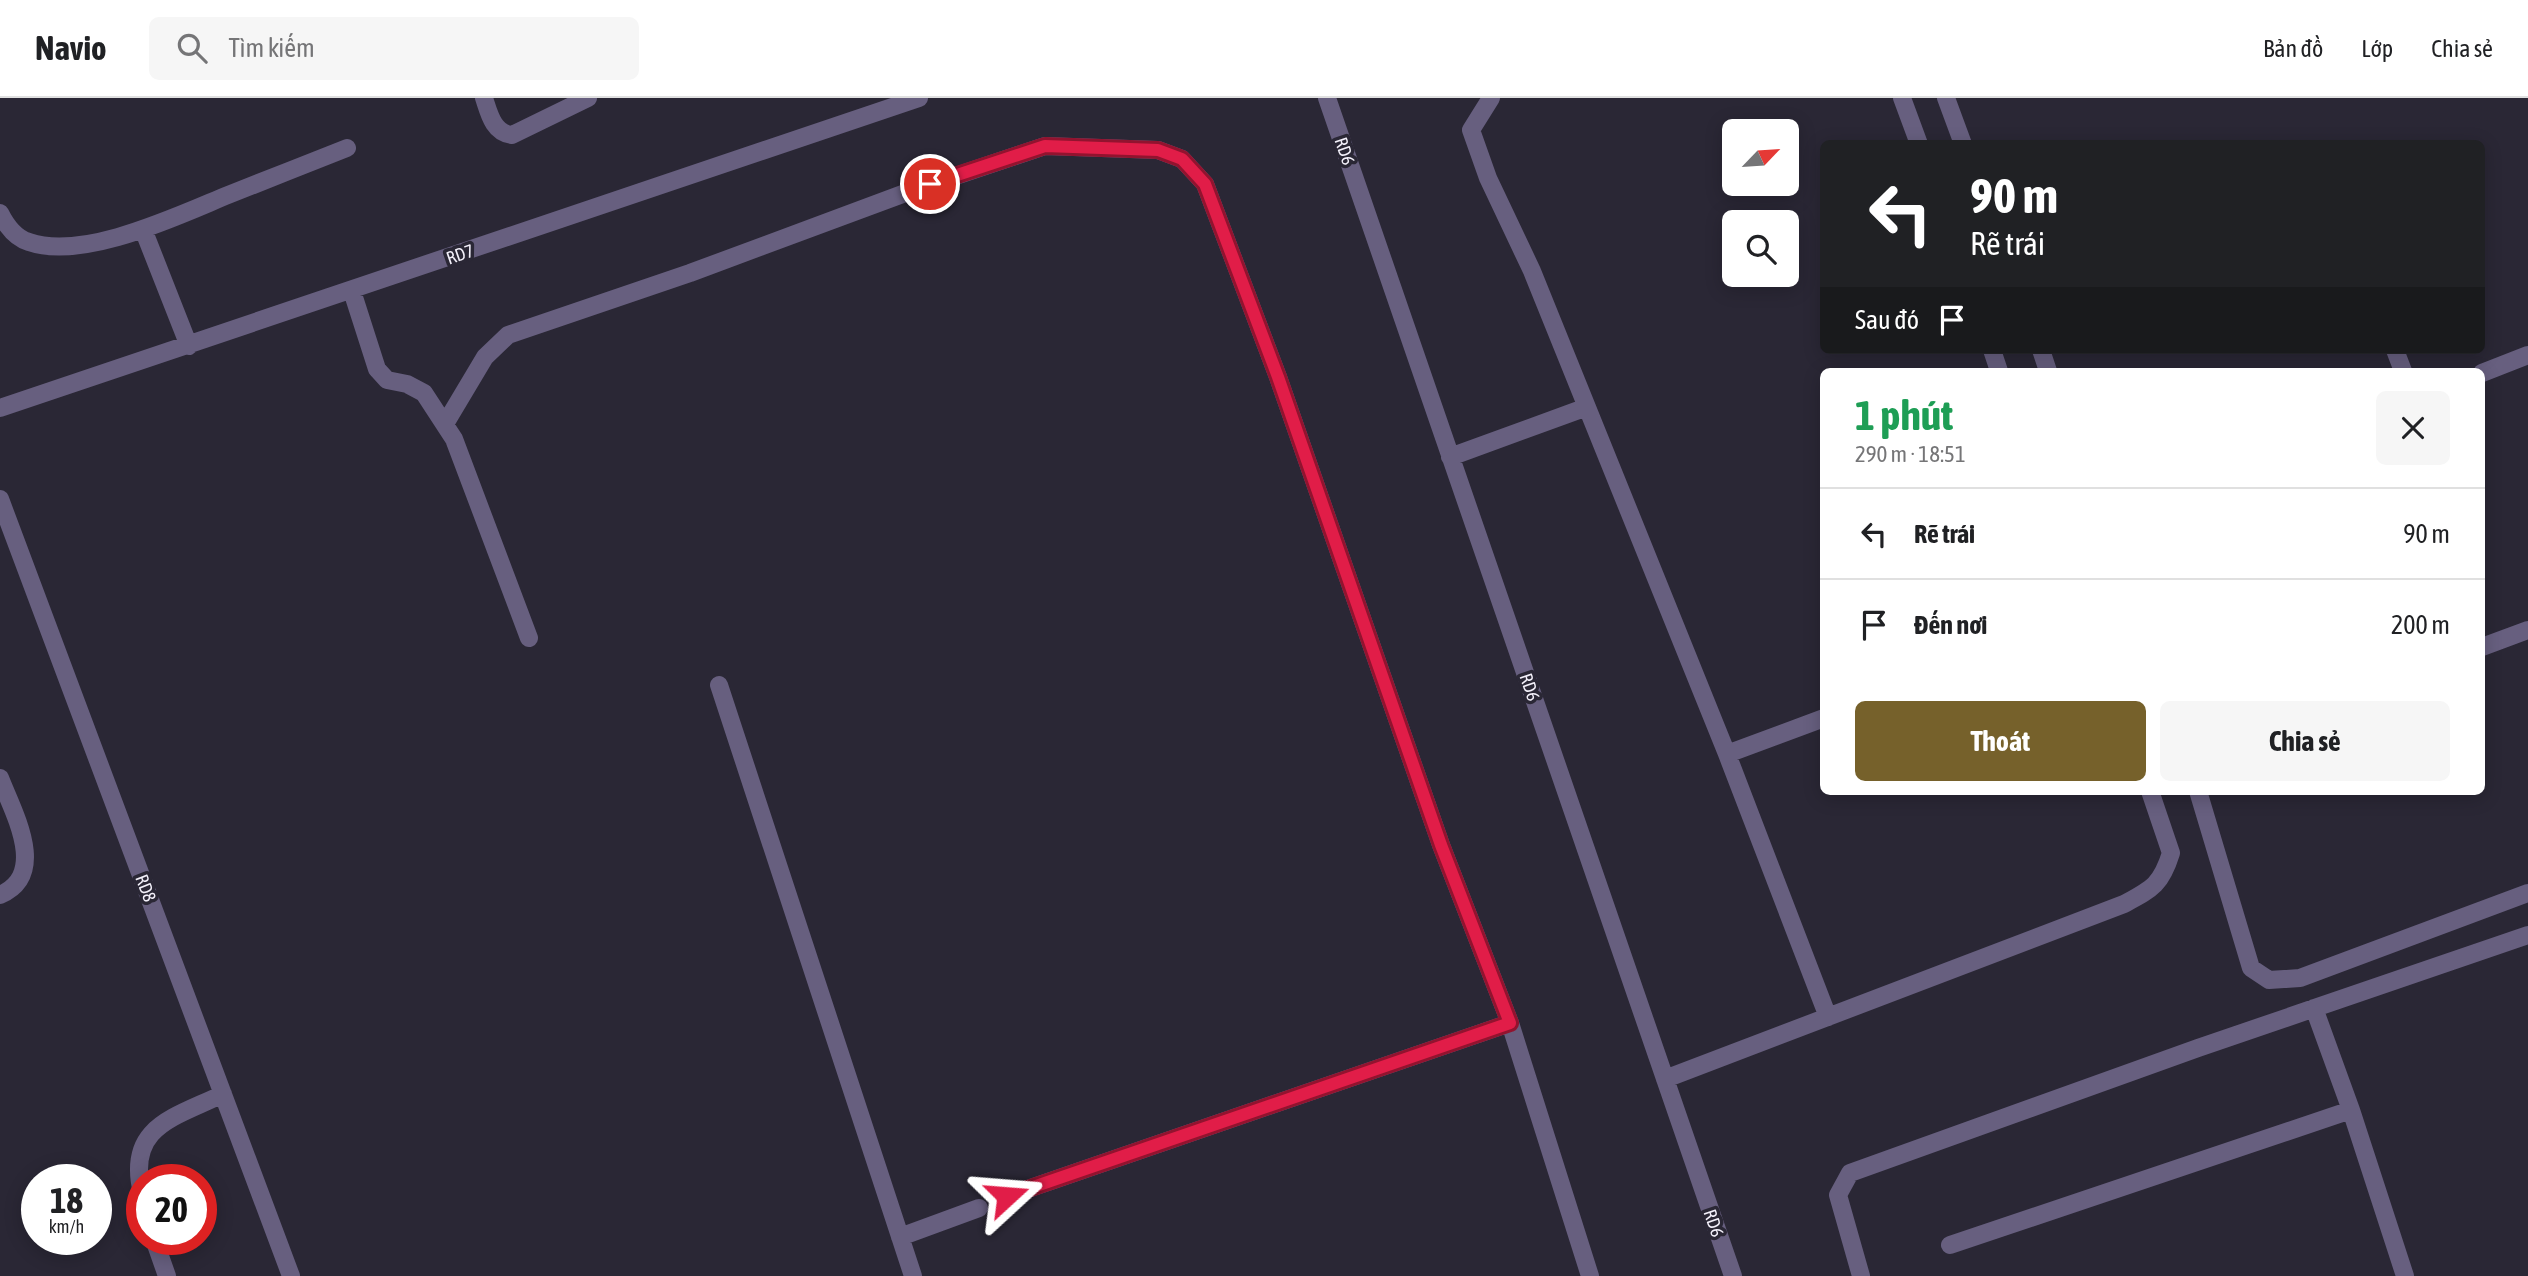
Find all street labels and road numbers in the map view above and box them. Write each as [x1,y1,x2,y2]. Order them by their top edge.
street label: RD6 [1331,135,1359,167]
street label: RD7 [444,240,476,268]
street label: RD6 [1516,671,1544,703]
street label: RD8 [131,871,161,905]
street label: RD6 [1700,1207,1728,1239]

